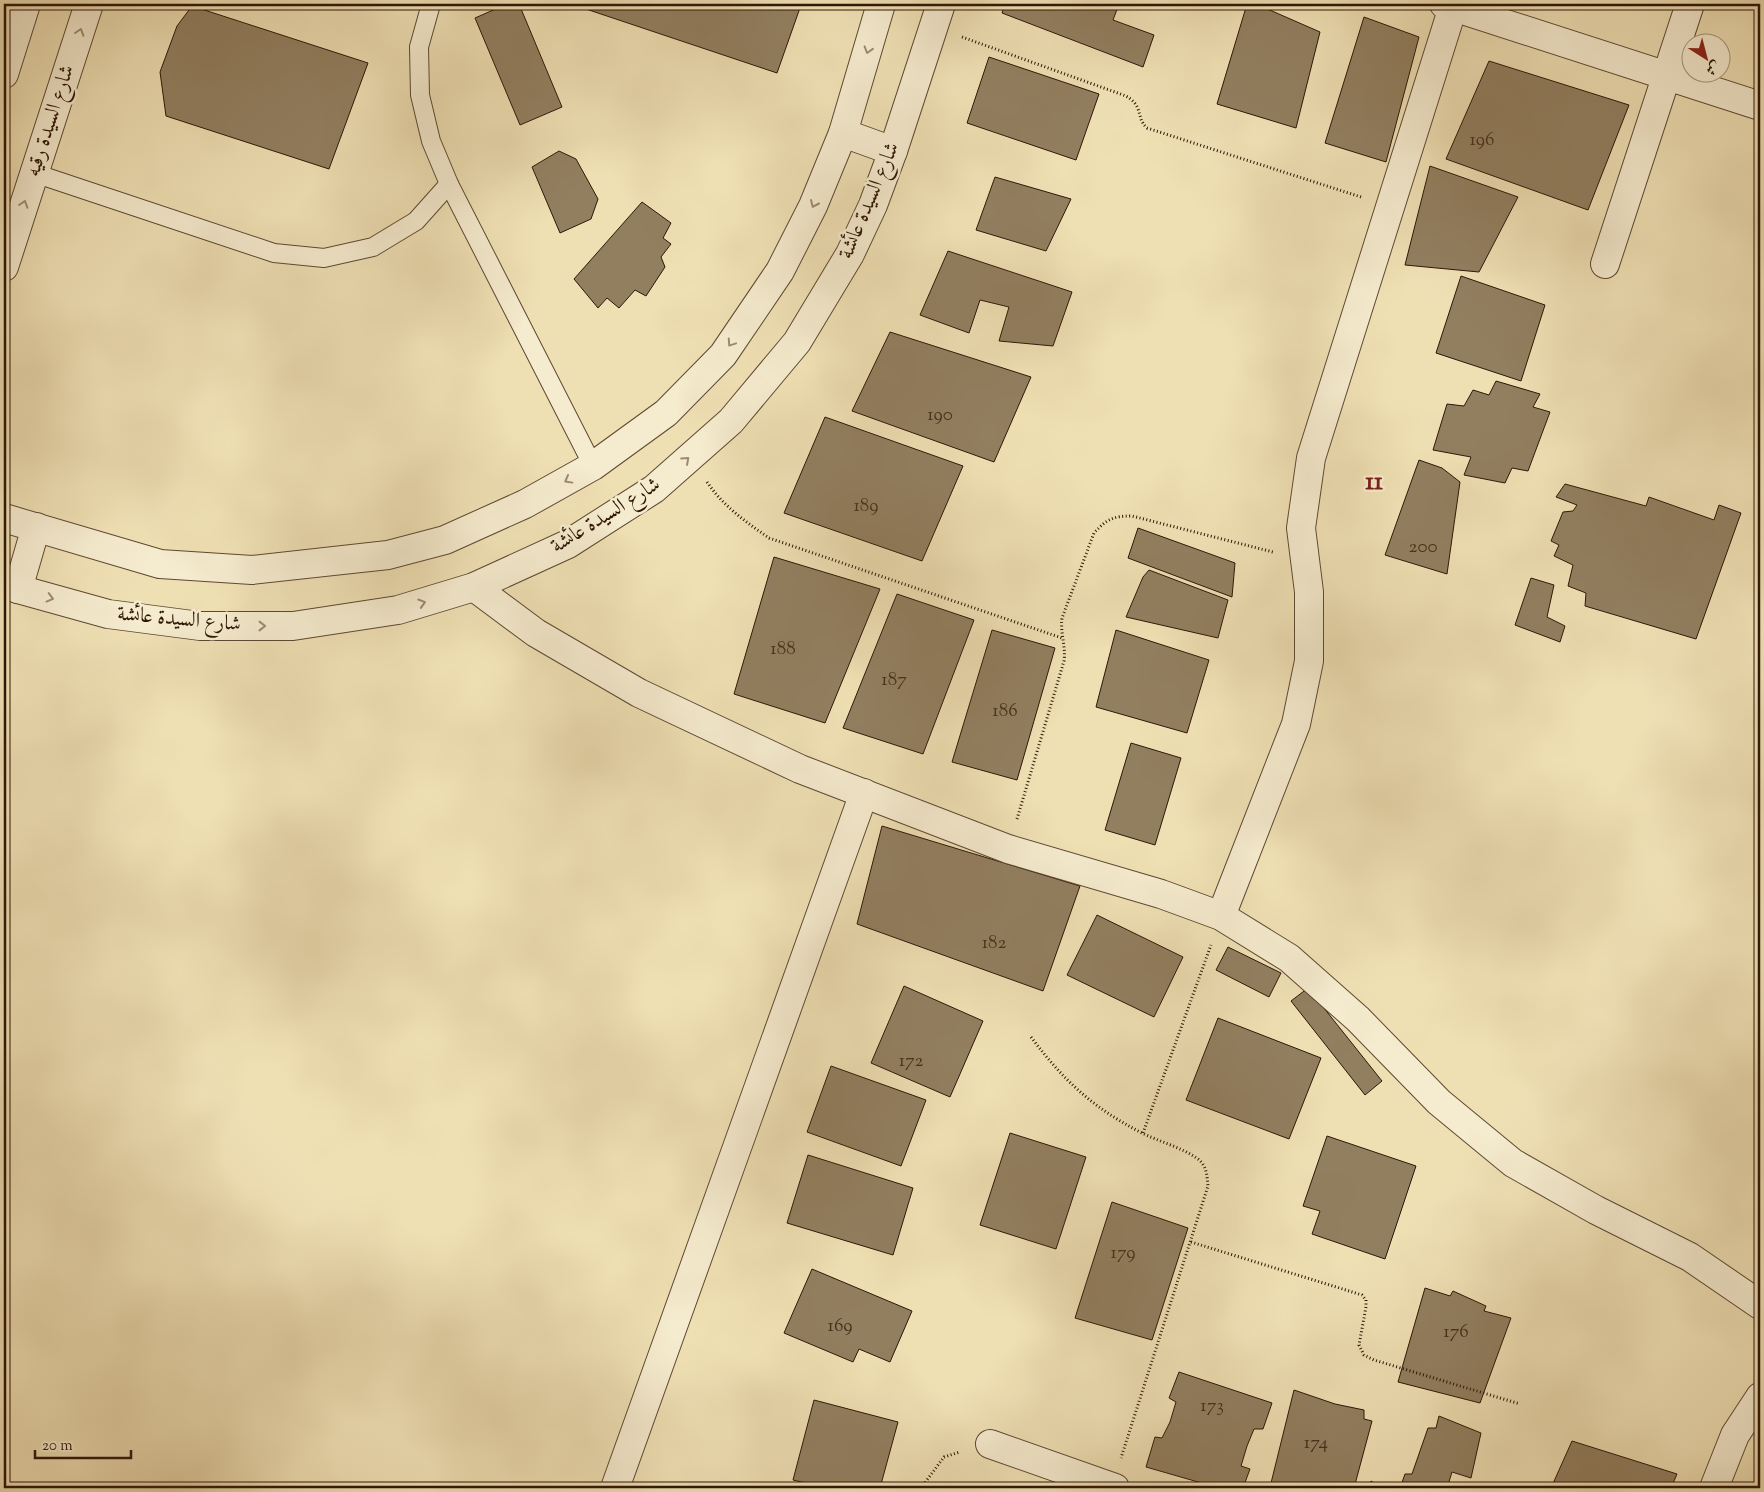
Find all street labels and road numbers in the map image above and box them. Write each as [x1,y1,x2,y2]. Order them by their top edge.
street label: شارع السيدة رقيه [19,61,84,181]
street label: شارع السيدة عائشة [832,138,909,264]
street label: شارع السيدة عائشة [545,470,667,562]
street label: شارع السيدة عائشة [116,600,242,641]

